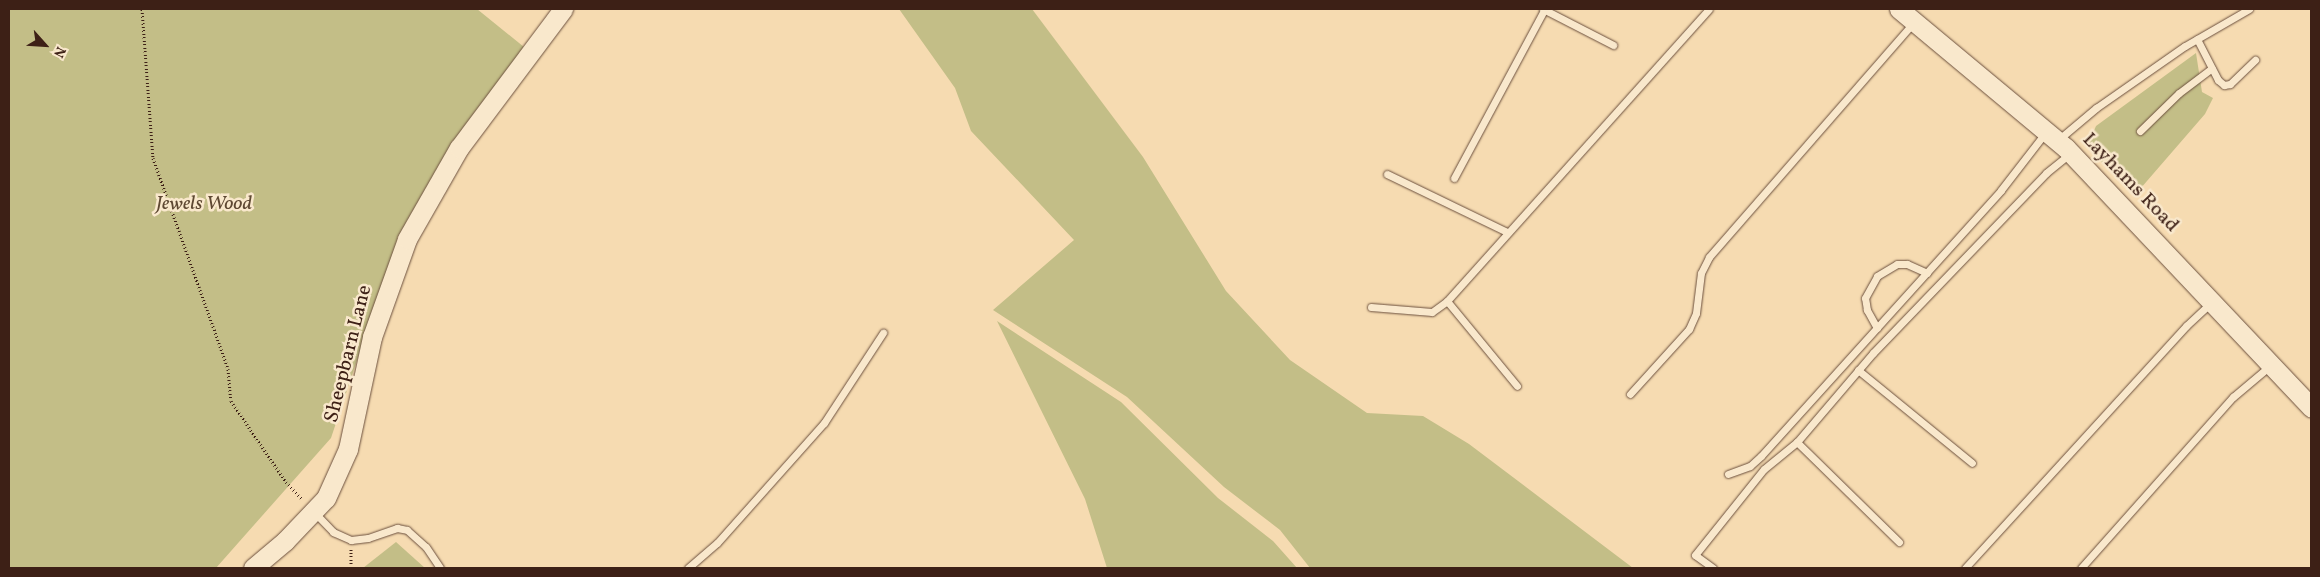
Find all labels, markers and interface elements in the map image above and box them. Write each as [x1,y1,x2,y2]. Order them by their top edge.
north arrow [20,20,70,70]
text: N [48,43,70,61]
street label: Layhams Road [2077,128,2183,238]
park label: Jewels Wood [156,192,252,216]
street label: Sheepbarn Lane [320,283,378,425]

